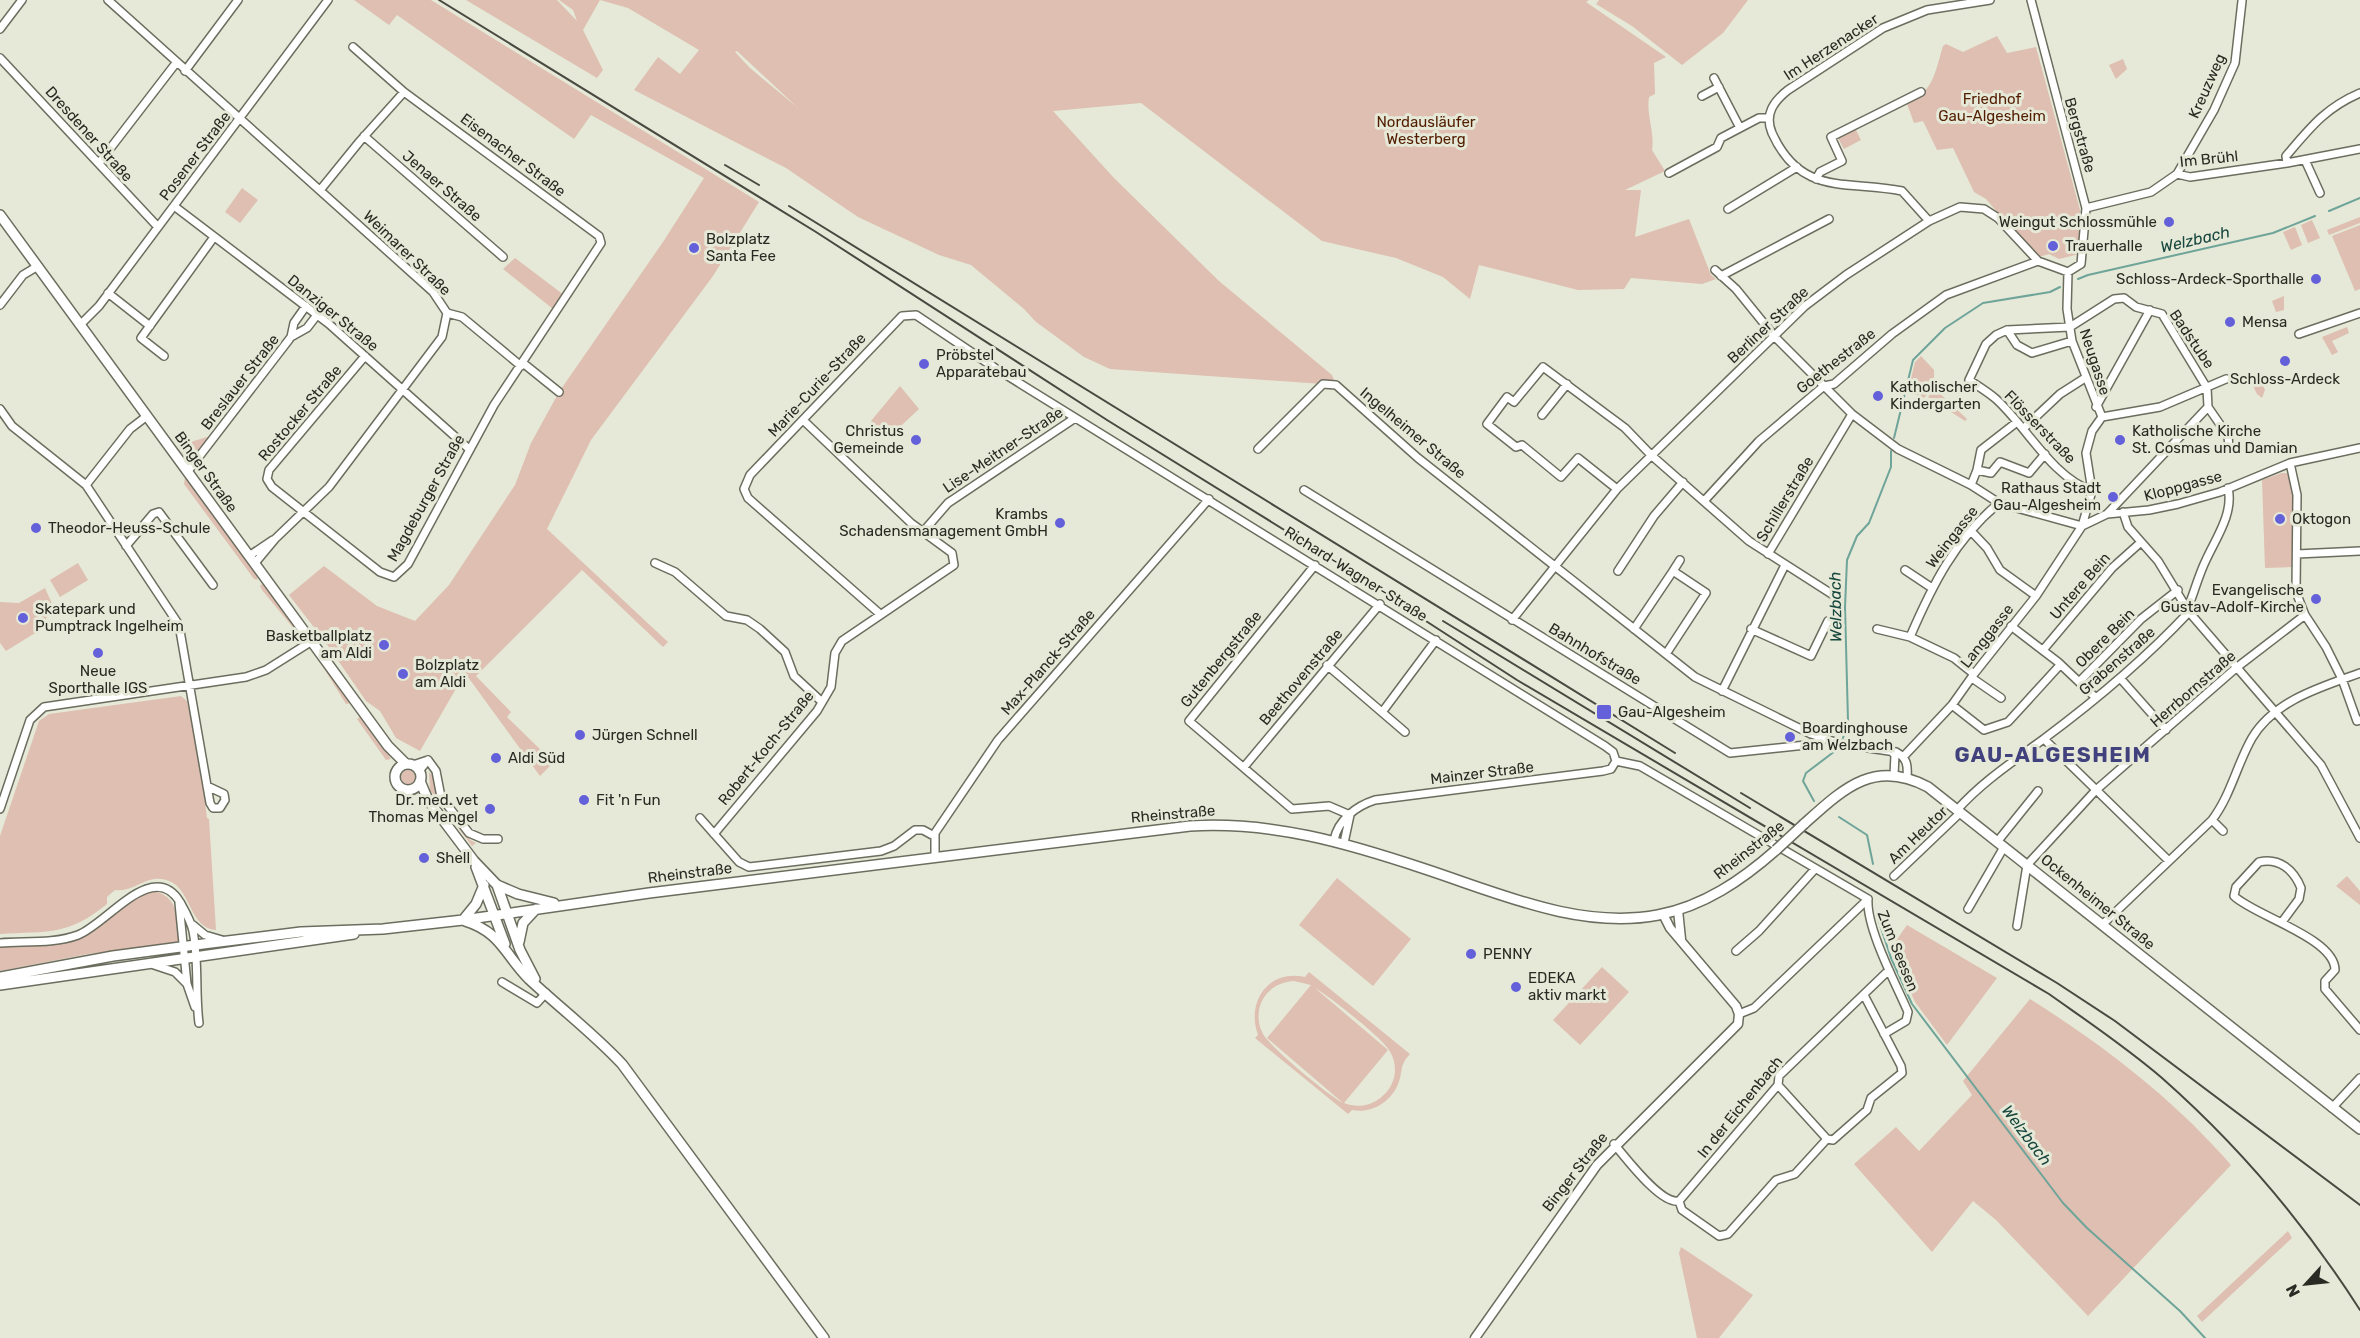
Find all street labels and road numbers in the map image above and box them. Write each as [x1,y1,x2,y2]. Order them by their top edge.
street label: Im Herzenacker [1780,10,1882,84]
street label: Kreuzweg [2185,51,2229,121]
street label: Dresdener Straße [41,83,137,185]
street label: Bergstraße [2061,95,2099,175]
street label: Posener Straße [156,108,234,204]
street label: Eisenacher Straße [457,110,569,200]
street label: Jenaer Straße [399,147,485,225]
street label: Im Brühl [2179,147,2239,171]
street label: Weimarer Straße [360,207,454,299]
street label: Danziger Straße [284,271,382,355]
street label: Berliner Straße [1724,283,1812,367]
street label: Badstube [2166,306,2218,372]
street label: Goethestraße [1793,325,1879,397]
street label: Neugasse [2076,327,2114,397]
street label: Marie-Curie-Straße [764,329,870,441]
street label: Breslauer Straße [197,331,283,433]
street label: Rostocker Straße [255,361,345,465]
street label: Ingelheimer Straße [1356,384,1470,482]
street label: Flösserstraße [2001,387,2079,467]
street label: Lise-Meitner-Straße [940,403,1066,497]
street label: Binger Straße [171,428,241,516]
street label: Magdeburger Straße [384,431,468,565]
street label: Schillerstraße [1752,453,1818,545]
street label: Kloppgasse [2142,467,2224,505]
street label: Weingasse [1922,502,1982,572]
street label: Richard-Wagner-Straße [1281,523,1431,625]
street label: Untere Bein [2046,549,2114,623]
street label: Langgasse [1957,601,2017,671]
street label: Max-Planck-Straße [997,605,1099,719]
street label: Obere Bein [2072,605,2138,671]
street label: Gutenbergstraße [1177,607,1265,711]
street label: Bahnhofstraße [1546,619,1644,689]
street label: Grabenstraße [2075,623,2159,699]
street label: Beethovenstraße [1255,625,1347,729]
street label: Herrbornstraße [2147,647,2239,731]
street label: Robert-Koch-Straße [714,687,818,809]
street label: Mainzer Straße [1429,758,1535,788]
street label: Rheinstraße [1130,801,1216,827]
street label: Am Heutor [1885,802,1952,868]
street label: Rheinstraße [1710,817,1788,883]
street label: Ockenheimer Straße [2037,850,2159,954]
street label: Rheinstraße [647,859,733,887]
street label: Zum Seesen [1874,908,1922,994]
street label: In der Eichenbach [1694,1053,1786,1161]
street label: Binger Straße [1539,1129,1611,1215]

